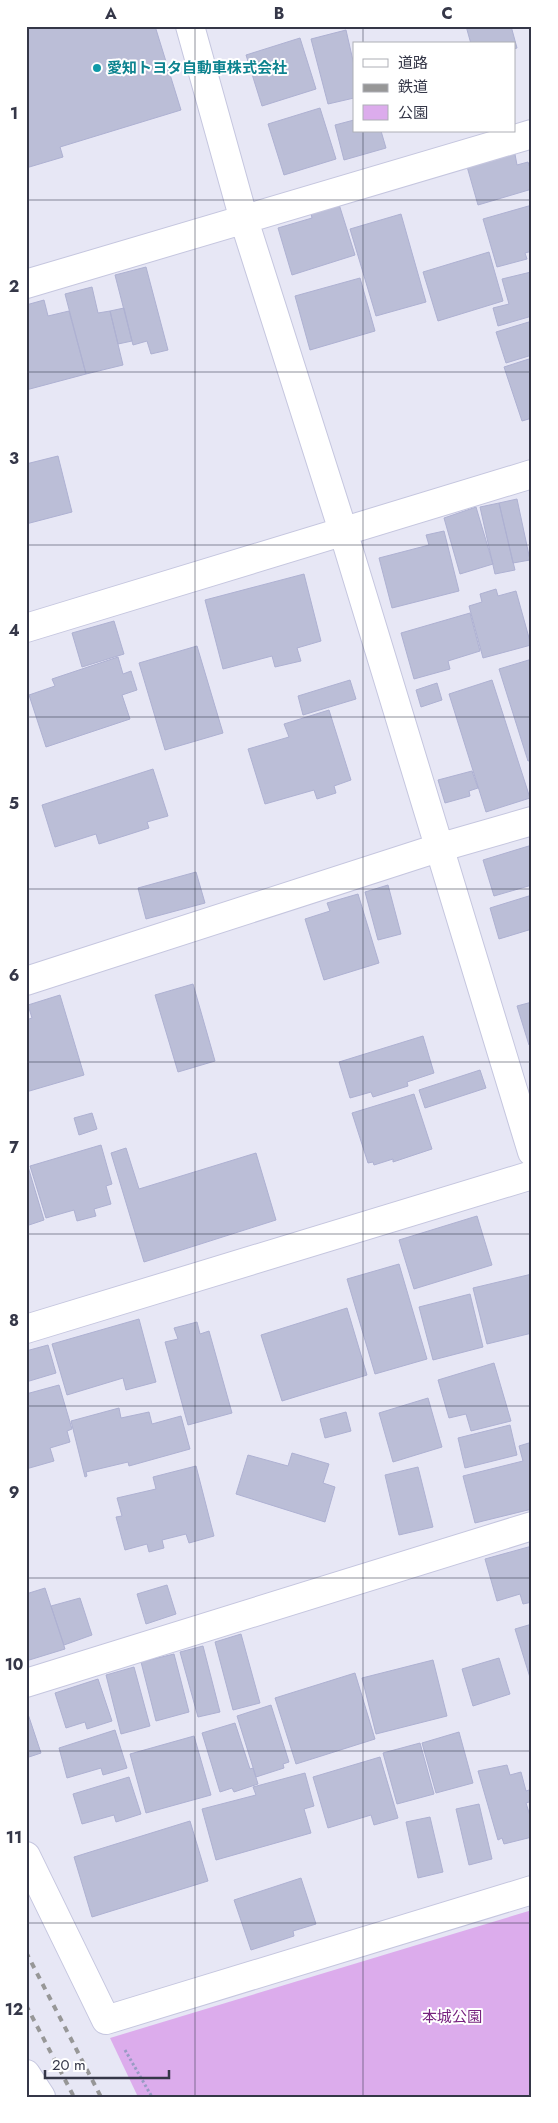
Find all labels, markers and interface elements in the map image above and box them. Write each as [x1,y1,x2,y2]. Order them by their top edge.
text: A [104,2,117,25]
text: B [274,2,284,25]
text: C [441,2,453,25]
legend [353,42,516,132]
text: 道路 [398,52,428,74]
place label: 愛知トヨタ自動車株式会社 [107,57,287,79]
marker: 愛知トヨタ自動車株式会社 [91,62,103,74]
text: 鉄道 [398,76,428,98]
text: 1 [10,102,18,125]
text: 公園 [398,102,428,124]
text: 2 [9,275,19,298]
text: 3 [9,447,19,470]
text: 4 [8,619,20,642]
text: 5 [9,792,19,815]
text: 6 [9,964,19,987]
text: 7 [9,1136,19,1159]
text: 8 [9,1309,19,1332]
text: 9 [9,1481,19,1504]
text: 10 [5,1653,23,1676]
text: 11 [6,1826,22,1849]
text: 12 [5,1998,23,2021]
park label: 本城公園 [422,2006,482,2028]
scale bar [45,2048,169,2080]
text: 20 m [52,2054,86,2076]

